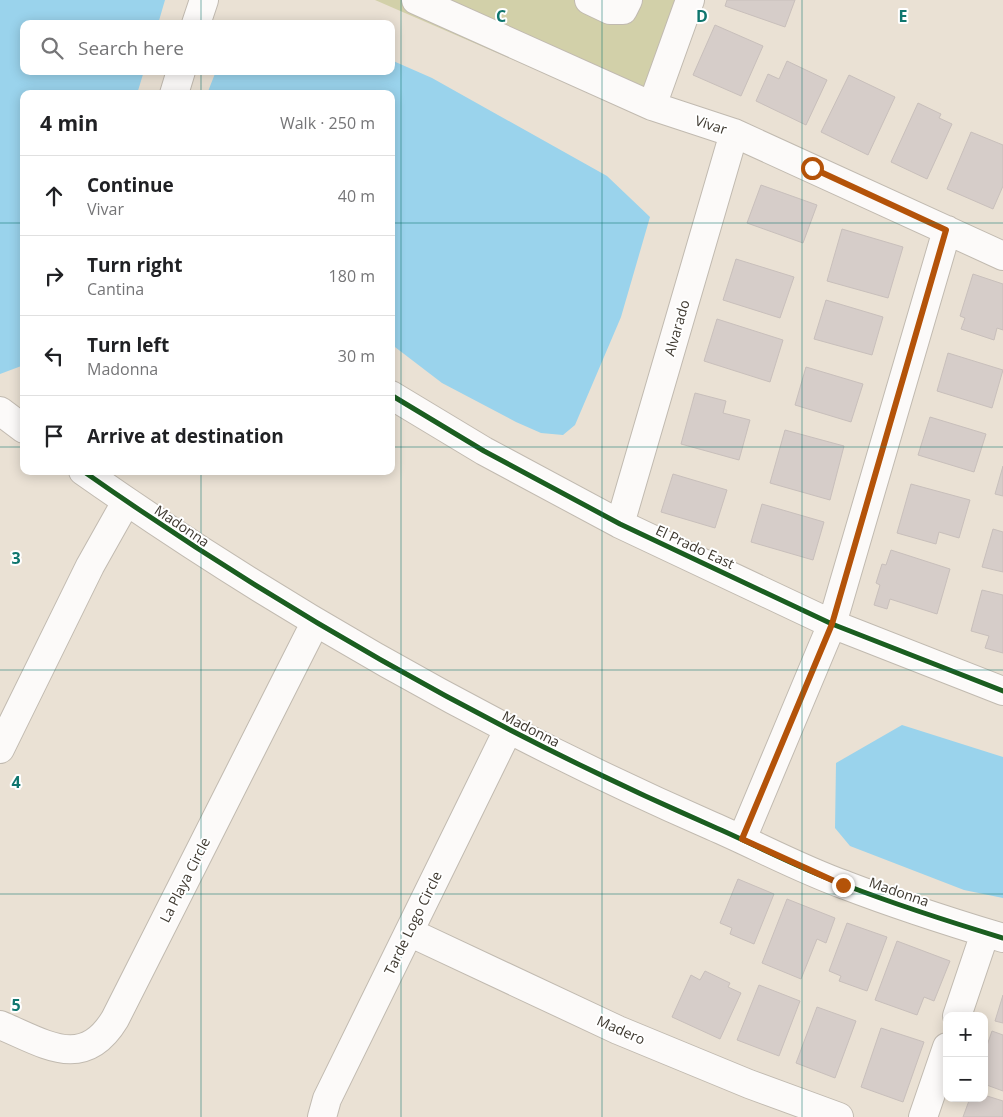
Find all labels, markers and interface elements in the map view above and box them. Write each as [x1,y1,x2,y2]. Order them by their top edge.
text: C [496,5,506,27]
text: D [696,5,708,27]
text: E [899,5,908,27]
search box [20,20,395,75]
icon: search [38,34,66,62]
text: Search here [78,35,184,61]
text: 4 min [40,109,98,137]
street label: Vivar [693,110,730,139]
text: Walk · 250 m [280,112,375,134]
route start [801,157,824,180]
text: Continue [87,172,174,198]
icon: ahead [40,182,68,210]
text: 40 m [338,185,375,207]
text: Vivar [87,198,124,220]
text: Turn right [87,252,182,278]
icon: right [40,262,68,290]
text: 180 m [329,265,375,287]
text: Cantina [87,278,144,300]
street label: Alvarado [659,298,694,358]
text: Turn left [87,332,169,358]
icon: left [40,342,68,370]
text: 30 m [338,345,375,367]
text: Madonna [87,358,158,380]
icon: arrive [40,422,68,450]
text: Arrive at destination [87,423,284,449]
street label: Madonna [151,500,213,551]
street label: El Prado East [653,520,738,573]
text: 3 [11,547,21,569]
street label: Madonna [499,706,563,751]
text: 4 [11,771,21,793]
street label: La Playa Circle [155,834,214,926]
street label: Tarde Logo Circle [379,868,446,978]
street label: Madonna [867,872,932,911]
route end [832,874,855,897]
text: 5 [11,994,21,1016]
street label: Madero [594,1011,648,1049]
map controls [943,1012,988,1102]
button: + [943,1012,988,1057]
button: − [943,1057,988,1102]

